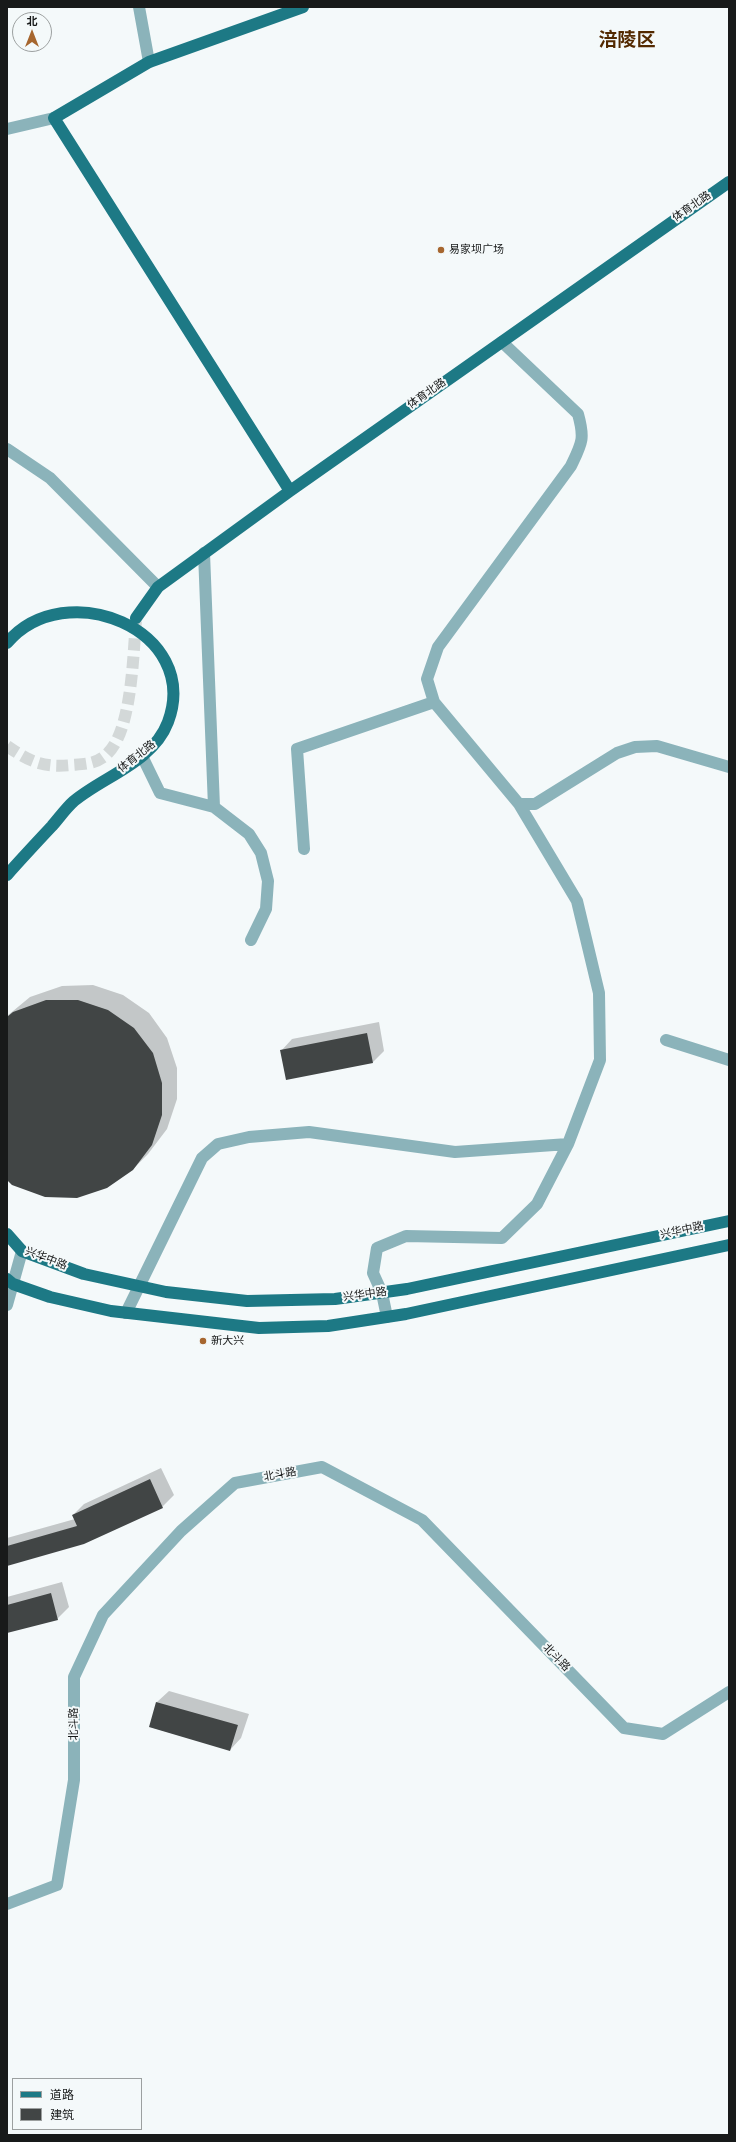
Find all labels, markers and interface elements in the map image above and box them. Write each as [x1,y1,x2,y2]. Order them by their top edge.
north arrow [12,12,52,52]
text: 北 [27,13,38,29]
district label: 涪陵区 [599,30,655,52]
street label: 体育北路 [670,189,714,225]
place label: 易家坝广场 [449,243,504,257]
marker: 易家坝广场 [436,245,446,255]
street label: 体育北路 [405,376,449,412]
street label: 体育北路 [116,738,158,776]
street label: 兴华中路 [659,1220,705,1242]
street label: 兴华中路 [23,1245,69,1273]
street label: 兴华中路 [342,1285,388,1305]
place label: 新大兴 [211,1334,244,1348]
marker: 新大兴 [198,1336,208,1346]
street label: 北斗路 [263,1466,297,1484]
street label: 北斗路 [540,1642,572,1674]
street label: 北斗路 [67,1708,81,1740]
legend [12,2078,142,2130]
text: 道路 [50,2085,74,2104]
text: 建筑 [50,2105,74,2124]

